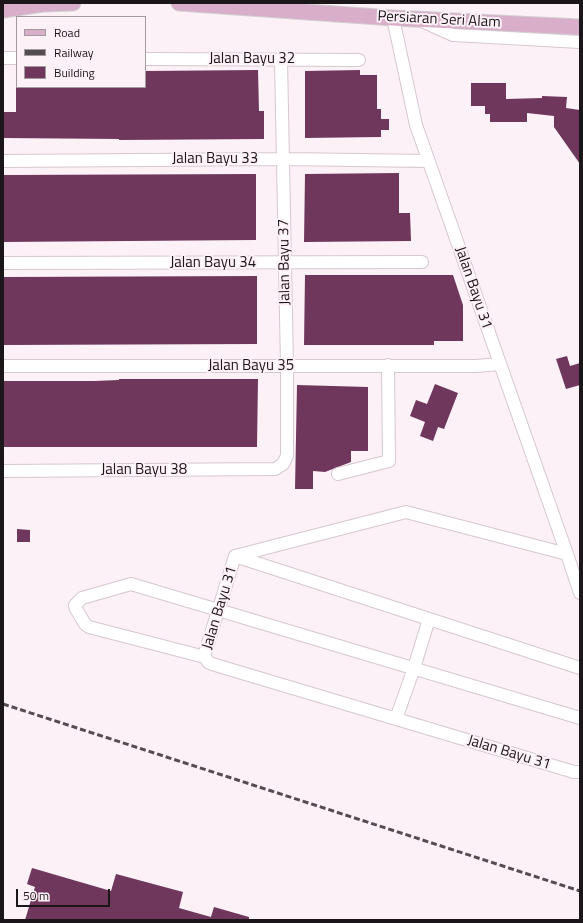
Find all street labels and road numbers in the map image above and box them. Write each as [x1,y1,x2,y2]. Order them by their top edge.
street label: Persiaran Seri Alam [377,8,501,32]
street label: Jalan Bayu 32 [209,50,295,68]
street label: Jalan Bayu 33 [172,150,258,168]
street label: Jalan Bayu 37 [275,219,295,305]
street label: Jalan Bayu 31 [450,244,496,332]
street label: Jalan Bayu 34 [170,254,256,272]
street label: Jalan Bayu 35 [208,357,294,375]
street label: Jalan Bayu 38 [101,461,187,479]
street label: Jalan Bayu 31 [199,564,241,652]
street label: Jalan Bayu 31 [465,732,553,774]

